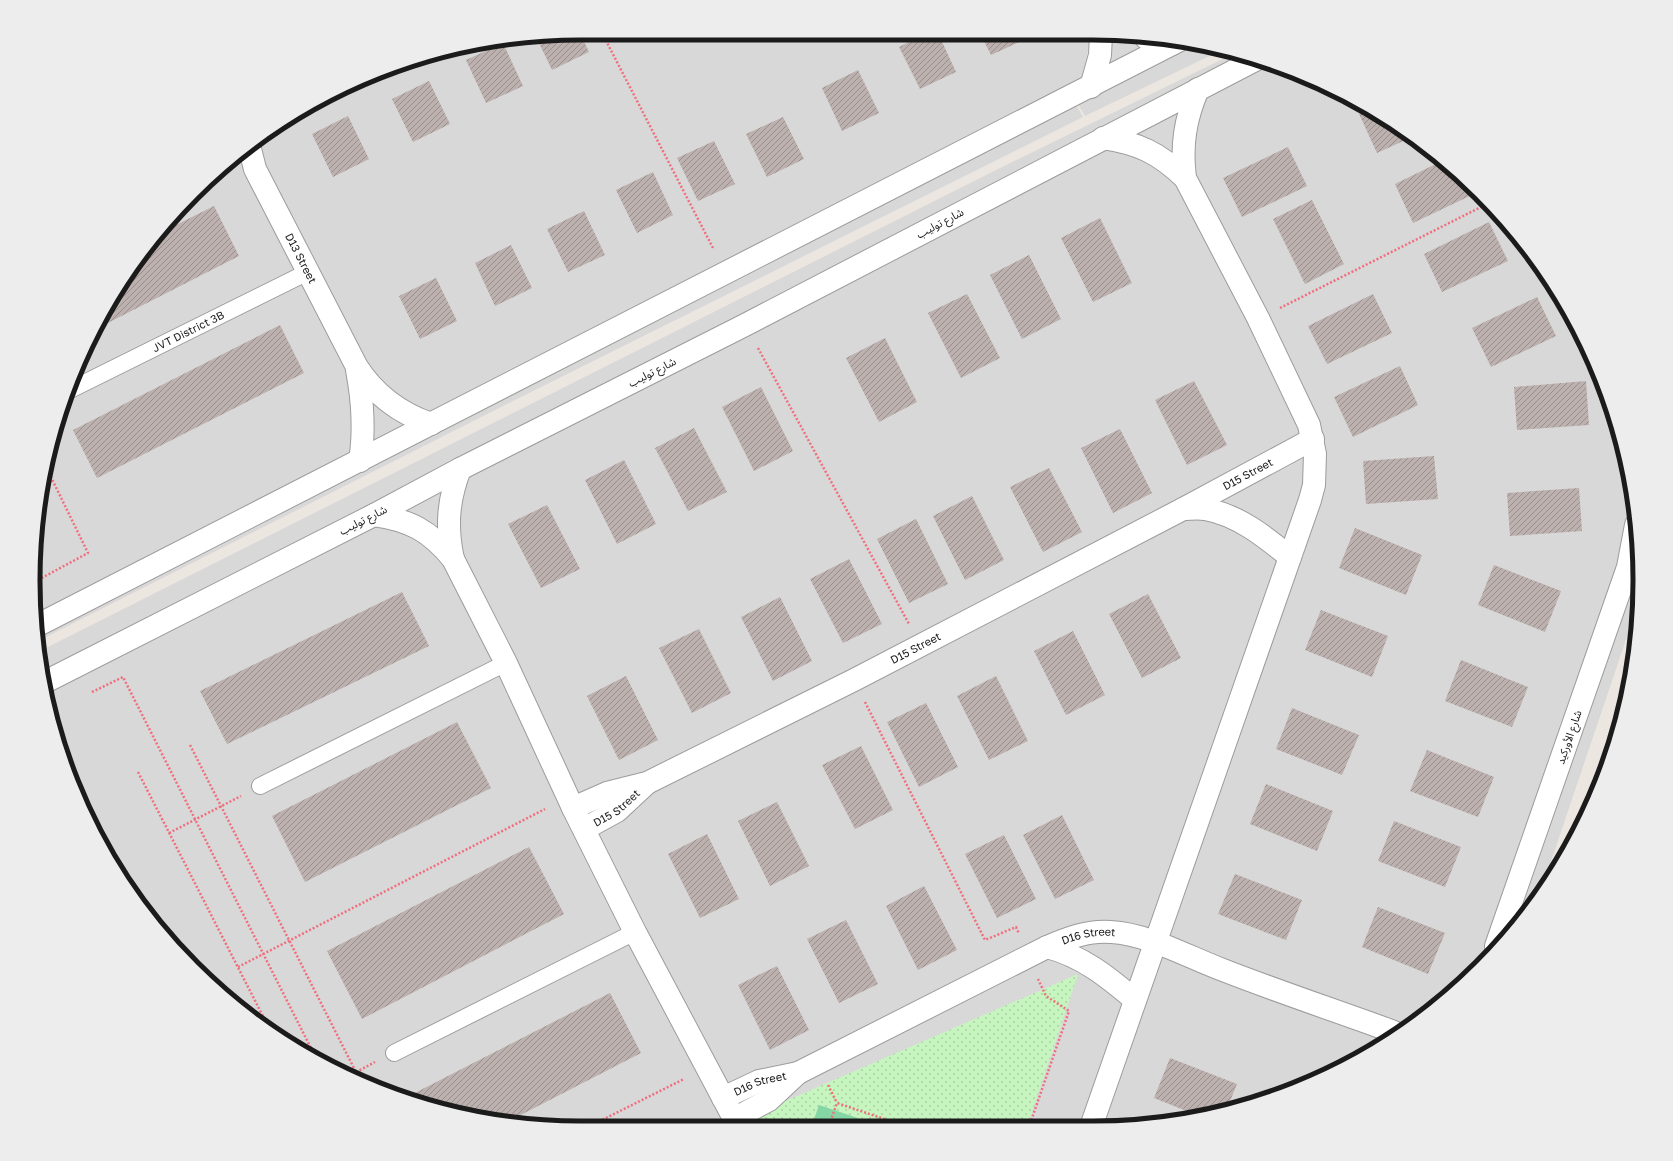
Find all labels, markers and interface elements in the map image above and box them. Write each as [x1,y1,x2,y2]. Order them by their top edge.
street label: شارع توليب [914,205,967,242]
street label: D13 Street [283,231,320,285]
street label: JVT District 3B [150,308,226,354]
street label: شارع توليب [626,354,679,391]
street label: D15 Street [1220,455,1275,492]
street label: شارع توليب [337,502,390,539]
street label: D15 Street [888,629,943,666]
street label: شارع الأوركيد [1553,708,1586,766]
street label: D15 Street [591,786,642,829]
street label: D16 Street [1059,925,1116,947]
street label: D16 Street [731,1069,787,1098]

